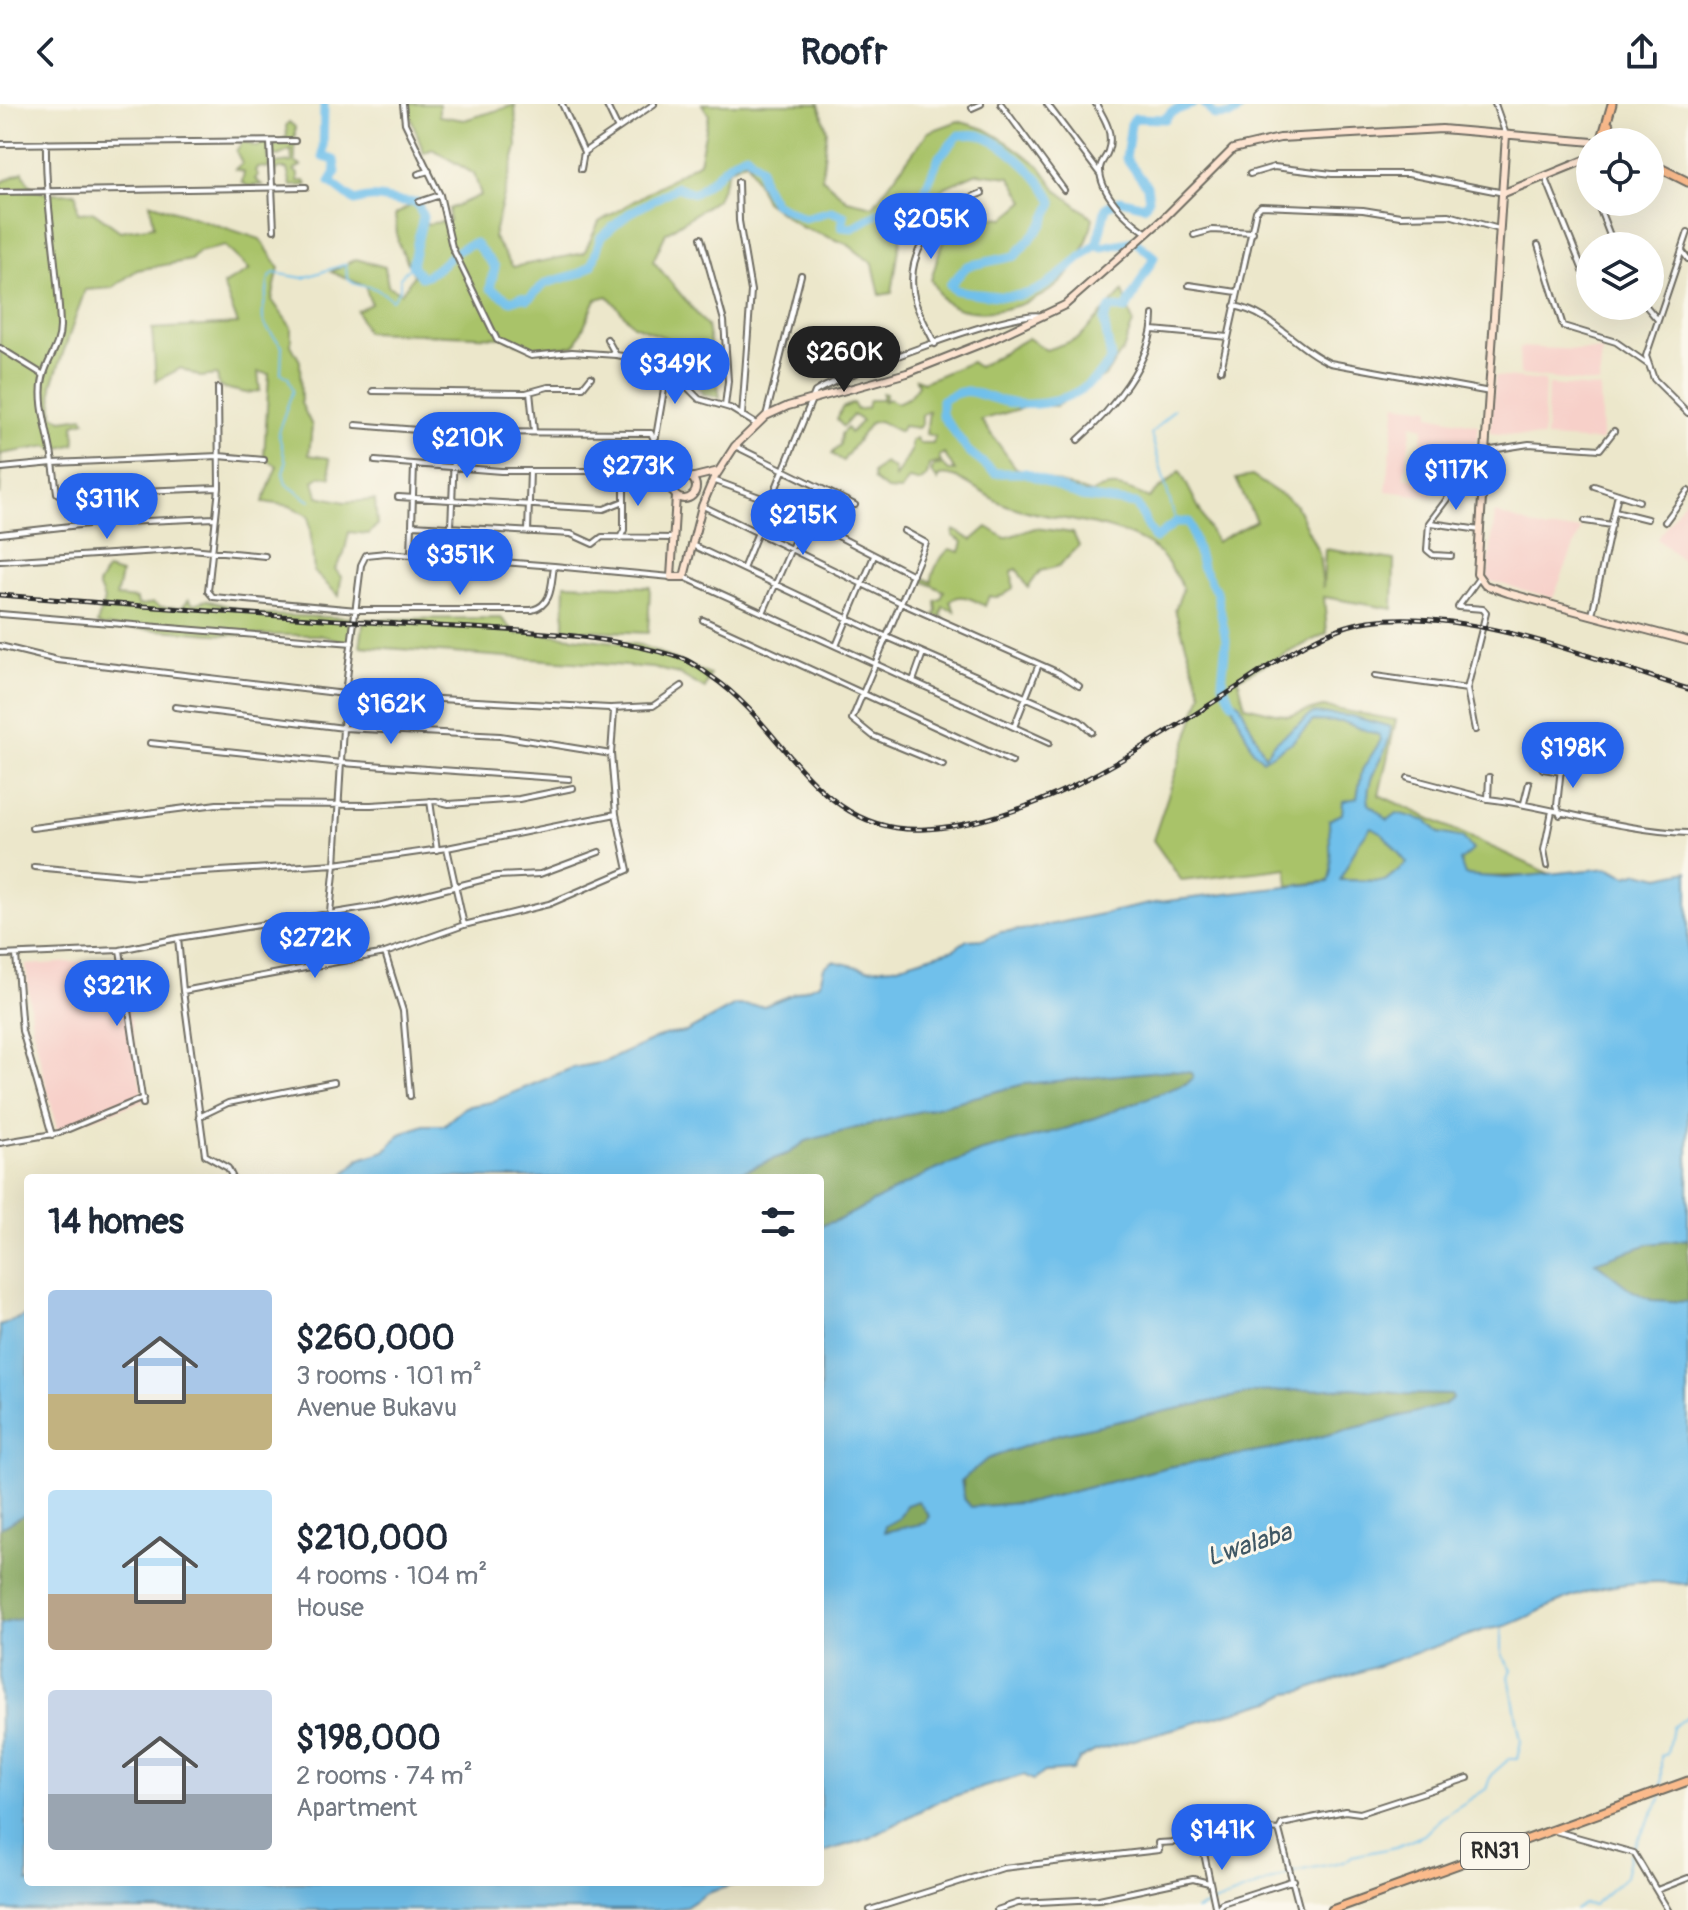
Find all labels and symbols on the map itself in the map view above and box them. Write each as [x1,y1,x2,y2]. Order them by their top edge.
pin: $205K [875,193,987,261]
pin: $260K [788,326,900,394]
pin: $349K [619,338,731,406]
pin: $210K [411,412,523,480]
pin: $273K [582,440,694,508]
pin: $117K [1400,444,1512,512]
pin: $311K [51,473,163,541]
pin: $215K [747,489,859,557]
pin: $351K [404,529,516,597]
pin: $162K [335,678,447,746]
pin: $198K [1517,722,1629,790]
pin: $272K [259,912,371,980]
pin: $321K [61,960,173,1028]
water label: Lwalaba [1202,1516,1297,1574]
pin: $141K [1166,1804,1278,1872]
road number: RN31 [1461,1833,1529,1869]

